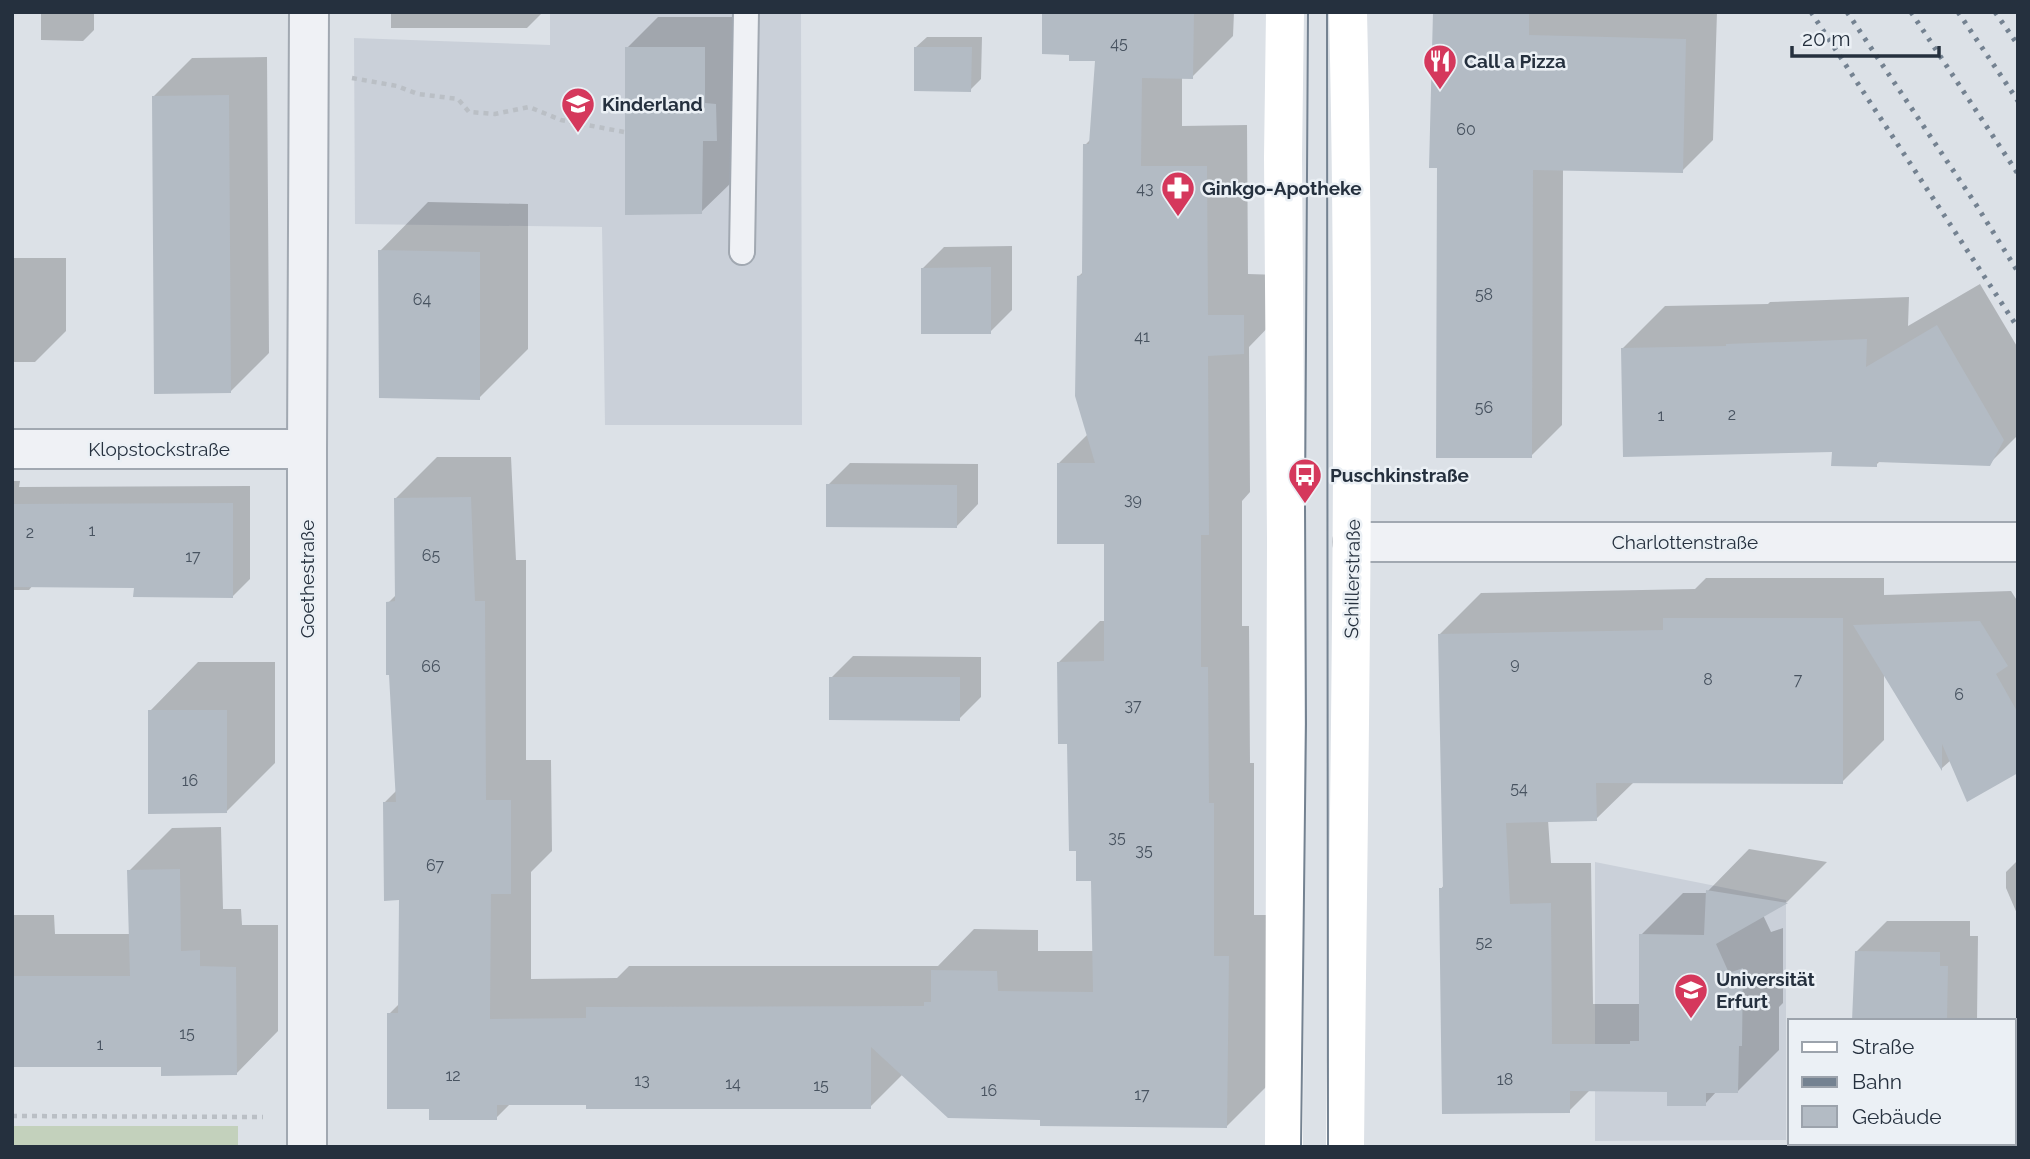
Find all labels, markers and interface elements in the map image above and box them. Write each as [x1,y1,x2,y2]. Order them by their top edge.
scale bar [1792,14,1939,58]
text: 20 m [1802,26,1850,51]
house number: 45 [1110,34,1128,53]
restaurant icon: Call a Pizza [1421,42,1459,91]
place label: Call a Pizza [1464,50,1566,72]
school or university icon: Kinderland [559,85,597,134]
place label: Kinderland [602,93,703,115]
house number: 60 [1456,120,1476,139]
pharmacy icon: Ginkgo-Apotheke [1159,169,1197,218]
place label: Ginkgo-Apotheke [1202,177,1362,199]
house number: 43 [1136,179,1154,198]
house number: 58 [1475,285,1493,304]
house number: 64 [413,290,431,309]
house number: 41 [1134,327,1150,346]
house number: 56 [1475,398,1493,417]
house number: 2 [1728,405,1736,424]
house number: 1 [1658,406,1665,425]
street label: Klopstockstraße [88,438,230,460]
bus stop icon: Puschkinstraße [1286,456,1324,505]
place label: Puschkinstraße [1330,464,1469,486]
house number: 39 [1124,490,1142,509]
street label: Schillerstraße [1340,519,1364,639]
street label: Goethestraße [296,520,318,638]
house number: 1 [89,521,96,540]
house number: 2 [26,523,34,542]
street label: Charlottenstraße [1612,531,1758,553]
house number: 65 [422,546,440,565]
house number: 17 [185,547,201,566]
house number: 9 [1510,654,1520,673]
house number: 66 [421,657,441,676]
house number: 8 [1703,670,1713,689]
house number: 7 [1794,670,1803,689]
house number: 6 [1954,685,1964,704]
house number: 37 [1124,696,1142,715]
house number: 16 [182,771,198,790]
house number: 54 [1510,779,1528,798]
house number: 35 [1108,828,1126,847]
house number: 35 [1135,841,1153,860]
house number: 67 [426,856,445,875]
house number: 52 [1475,933,1493,952]
place label: Universität Erfurt [1716,968,1816,1012]
school or university icon: Universität Erfurt [1672,971,1710,1020]
legend [1788,1019,2016,1145]
house number: 15 [179,1024,195,1043]
text: Straße [1852,1034,1914,1059]
house number: 1 [97,1035,104,1054]
house number: 12 [445,1066,461,1085]
text: Bahn [1852,1069,1902,1094]
house number: 18 [1497,1070,1513,1089]
house number: 13 [634,1071,650,1090]
house number: 14 [725,1074,741,1093]
house number: 15 [813,1076,829,1095]
house number: 16 [981,1081,997,1100]
house number: 17 [1134,1085,1150,1104]
text: Gebäude [1852,1104,1942,1129]

